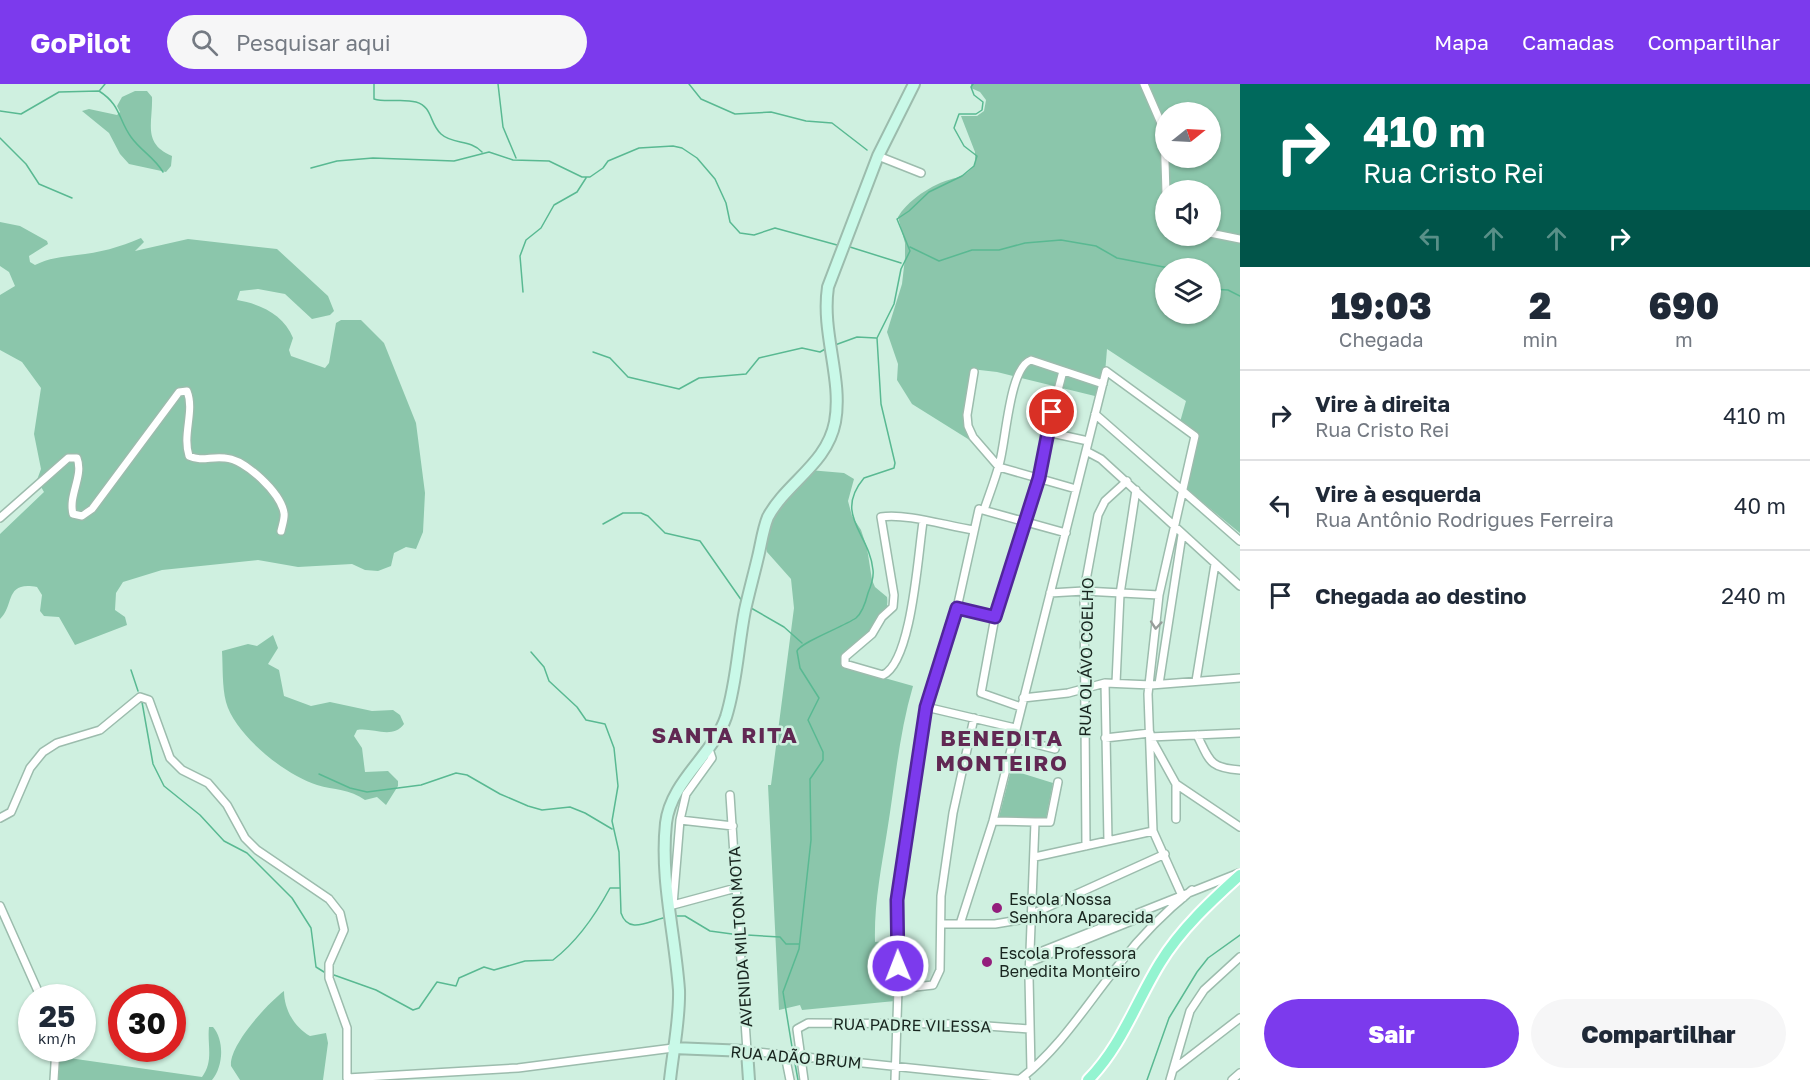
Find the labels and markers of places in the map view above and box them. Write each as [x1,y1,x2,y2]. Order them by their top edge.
pin [1026,386,1077,437]
place label: Escola Nossa Senhora Aparecida [1009,889,1154,927]
marker: Escola Nossa Senhora Aparecida [990,901,1004,915]
place label: Escola Professora Benedita Monteiro [999,943,1140,981]
marker: Escola Professora Benedita Monteiro [980,955,994,969]

